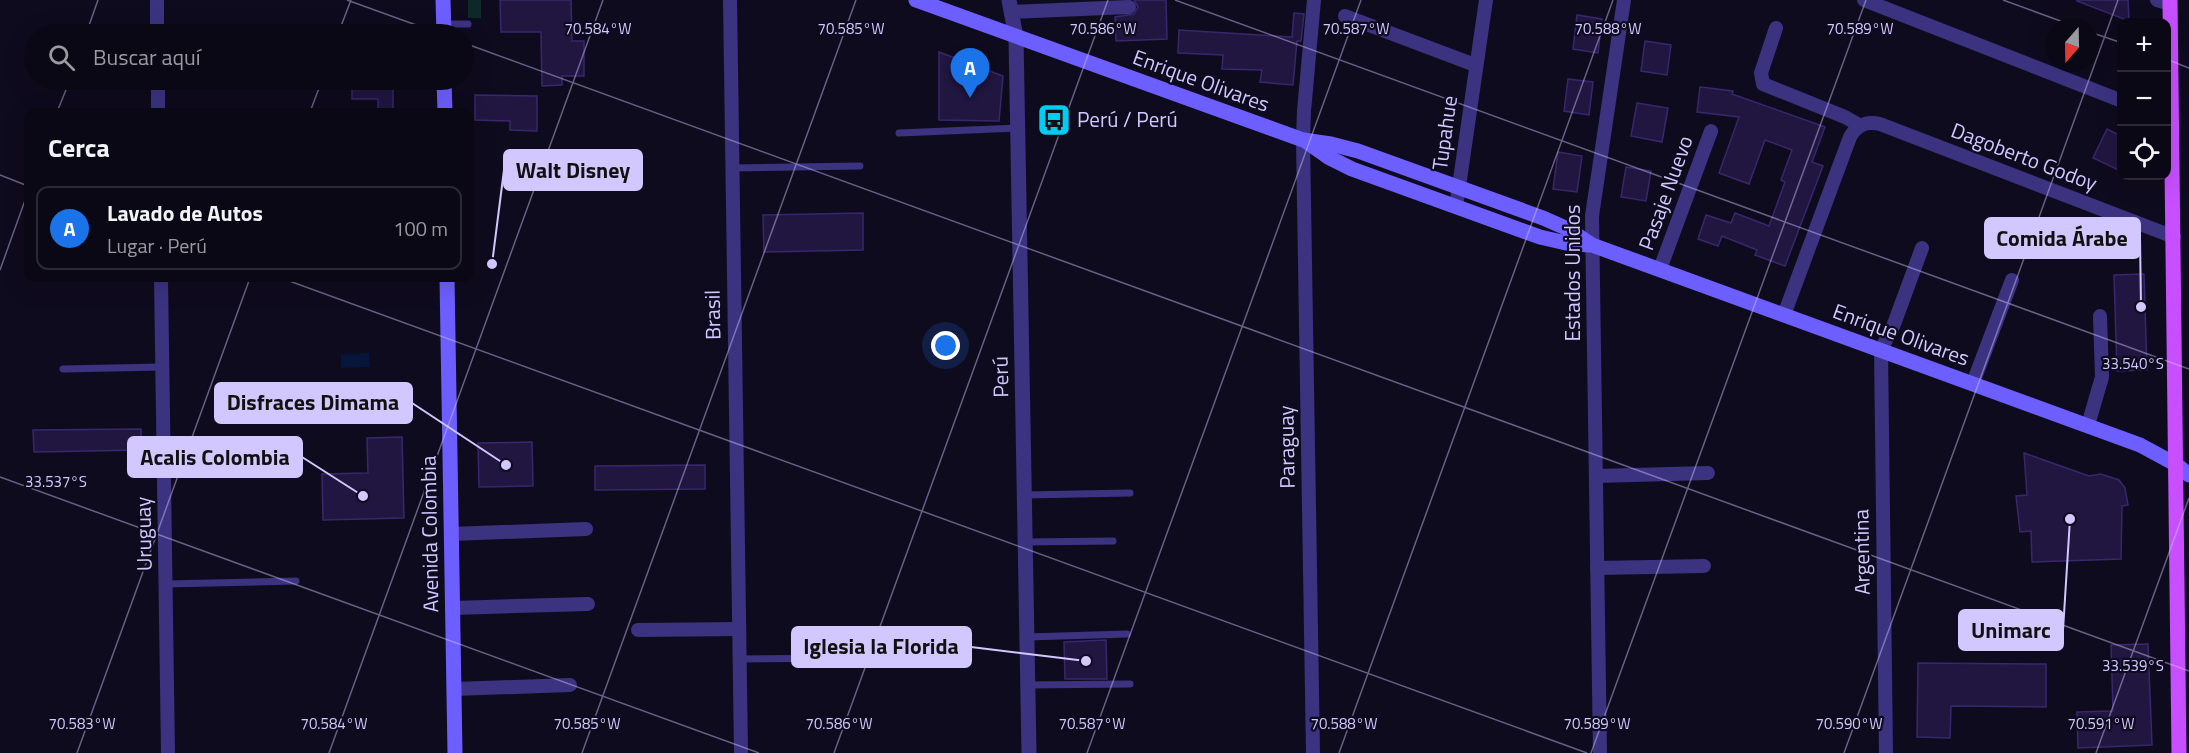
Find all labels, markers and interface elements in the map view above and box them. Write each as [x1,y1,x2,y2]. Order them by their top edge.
text: 70.584°W [565,17,631,40]
text: 70.585°W [818,17,884,40]
text: 70.586°W [1070,17,1136,40]
text: 70.587°W [1323,17,1389,40]
text: 70.588°W [1575,17,1641,40]
text: 70.589°W [1827,17,1893,40]
north arrow [2045,18,2099,72]
map controls [2117,18,2171,180]
button: + [2117,18,2171,72]
search box [24,24,474,90]
text: Buscar aquí [93,40,201,74]
icon: search [45,41,78,74]
street label: Enrique Olivares [1129,41,1274,120]
pin: A [950,48,990,98]
button: − [2117,72,2171,126]
street label: Tupahue [1423,93,1465,172]
bus stop icon: Perú / Perú [1036,102,1072,138]
place label: Perú / Perú [1077,103,1178,135]
street label: Dagoberto Godoy [1947,114,2102,199]
button: locate [2117,126,2171,180]
text: Cerca [48,128,110,167]
street label: Pasaje Nuevo [1630,131,1701,254]
callout: Walt Disney [504,150,642,190]
text: Walt Disney [516,153,630,187]
text: Lavado de Autos [107,196,263,230]
street label: Estados Unidos [1556,204,1588,342]
text: A [63,213,76,244]
text: 100 m [393,213,448,244]
callout: Comida Árabe [1985,218,2140,258]
text: Comida Árabe [1996,221,2128,255]
text: Lugar · Perú [107,230,207,261]
street label: Brasil [696,290,728,340]
street label: Enrique Olivares [1829,295,1974,374]
your location [931,331,960,360]
text: 33.540°S [2102,352,2164,375]
street label: Perú [984,356,1016,398]
callout: Disfraces Dimama [215,383,412,423]
text: Disfraces Dimama [227,385,399,419]
street label: Paraguay [1269,405,1303,489]
callout: Acalis Colombia [128,437,302,477]
text: Acalis Colombia [140,440,290,474]
street label: Avenida Colombia [412,455,446,613]
text: 33.537°S [25,470,87,493]
street label: Uruguay [126,497,160,572]
street label: Argentina [1844,508,1878,595]
callout: Unimarc [1959,610,2063,650]
text: Unimarc [1971,613,2051,647]
callout: Iglesia la Florida [792,627,971,667]
text: Iglesia la Florida [803,629,959,663]
text: 33.539°S [2102,654,2164,677]
text: 70.583°W [49,712,115,735]
text: 70.584°W [301,712,367,735]
text: 70.585°W [554,712,620,735]
text: 70.586°W [806,712,872,735]
text: 70.587°W [1059,712,1125,735]
text: 70.588°W [1311,712,1377,735]
text: 70.589°W [1564,712,1630,735]
text: 70.590°W [1816,712,1882,735]
text: 70.591°W [2068,712,2134,735]

